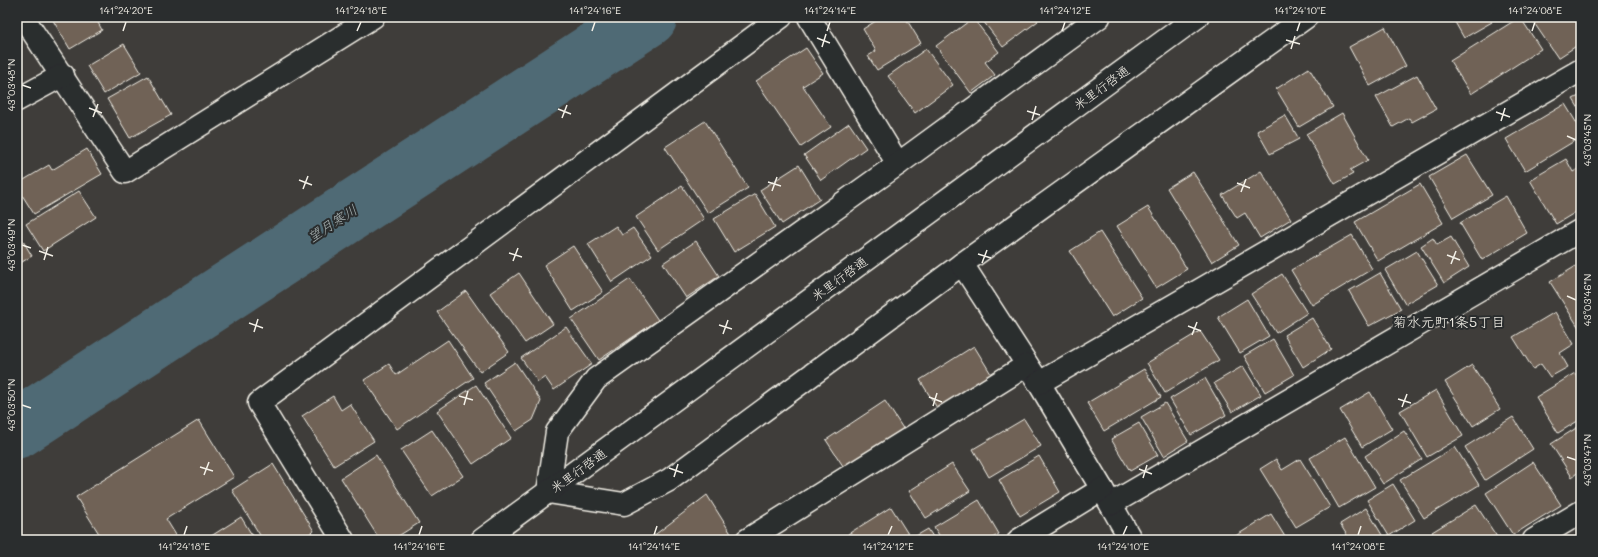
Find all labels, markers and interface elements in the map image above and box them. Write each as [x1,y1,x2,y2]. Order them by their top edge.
text: 141°24'20"E [99,3,153,17]
text: 141°24'18"E [335,3,387,17]
text: 141°24'16"E [569,3,621,17]
text: 141°24'14"E [804,3,856,17]
text: 141°24'12"E [1039,3,1091,17]
text: 141°24'10"E [1274,3,1326,17]
text: 141°24'08"E [1508,3,1562,17]
text: 43°03'48"N [4,59,18,111]
street label: 米里行啓通 [1070,61,1132,113]
text: 43°03'45"N [1580,114,1594,166]
water label: 望月寒川 [303,200,361,246]
text: 43°03'49"N [4,219,18,271]
street label: 米里行啓通 [808,252,870,304]
text: 43°03'46"N [1580,274,1594,326]
district label: 菊水元町1条5丁目 [1393,312,1505,331]
text: 43°03'50"N [4,379,18,431]
text: 43°03'47"N [1580,434,1594,486]
street label: 米里行啓通 [547,444,609,496]
text: 141°24'18"E [158,539,210,553]
text: 141°24'16"E [393,539,445,553]
text: 141°24'14"E [628,539,680,553]
text: 141°24'12"E [862,539,914,553]
text: 141°24'10"E [1097,539,1149,553]
text: 141°24'08"E [1331,539,1385,553]

